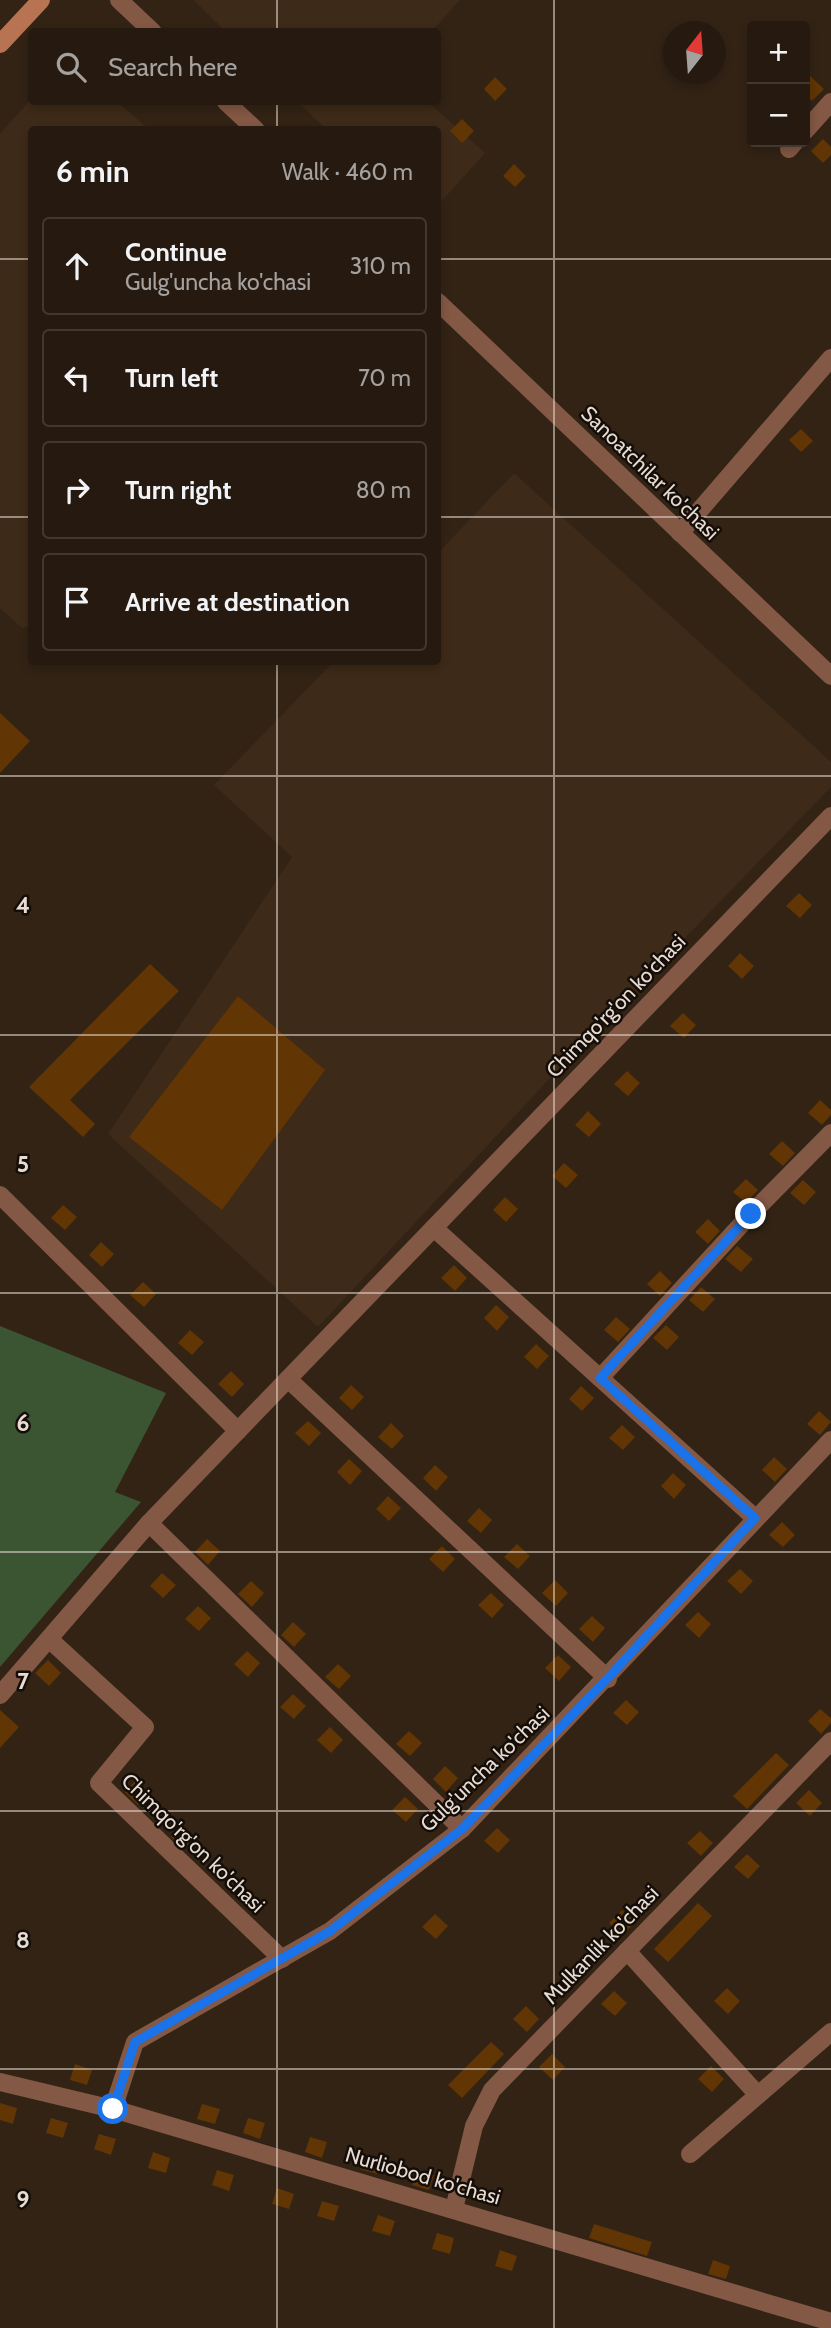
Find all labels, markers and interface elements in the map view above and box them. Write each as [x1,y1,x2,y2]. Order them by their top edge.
north arrow [663,21,726,84]
map controls [747,21,810,147]
button: + [747,21,810,84]
search box [28,28,441,105]
icon: search [52,48,90,86]
text: Search here [108,51,237,83]
button: − [747,84,810,147]
text: 6 min [56,153,129,190]
text: Walk · 460 m [282,158,413,186]
text: Continue [125,236,227,268]
icon: ahead [58,247,96,285]
text: 310 m [350,252,411,280]
text: Gulg'uncha ko'chasi [125,268,311,296]
icon: left [58,359,96,397]
text: Turn left [125,362,218,394]
text: 70 m [358,364,411,392]
street label: Sanoatchilar ko'chasi [576,401,724,545]
icon: right [58,471,96,509]
text: Turn right [125,474,231,506]
text: 80 m [356,476,411,504]
icon: arrive [58,583,96,621]
text: Arrive at destination [125,586,350,618]
text: 4 [16,891,30,919]
street label: Chimqo'rg'on ko'chasi [541,929,690,1082]
text: 5 [17,1150,29,1178]
route end [735,1198,766,1229]
text: 6 [17,1409,29,1437]
text: 7 [17,1667,29,1695]
street label: Gulg'uncha ko'chasi [415,1701,554,1837]
street label: Chimqo'rg'on ko'chasi [117,1768,270,1917]
street label: Mulkanlik ko'chasi [538,1880,663,2009]
text: 8 [16,1926,30,1954]
route start [97,2093,128,2124]
street label: Nurliobod ko'chasi [343,2141,504,2210]
text: 9 [17,2185,29,2213]

